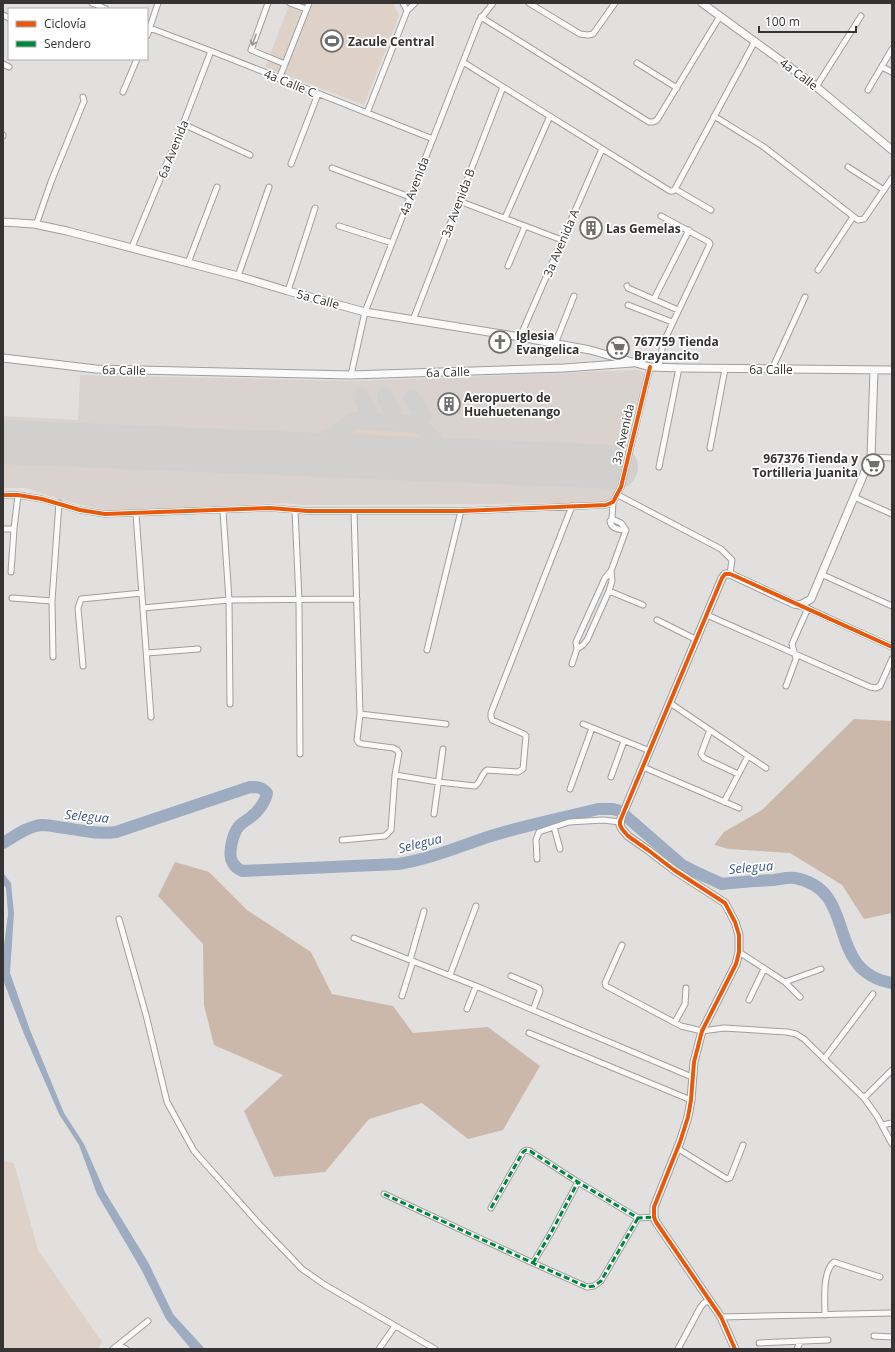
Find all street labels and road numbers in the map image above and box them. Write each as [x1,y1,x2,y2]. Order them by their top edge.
street label: 4a Calle [776,54,822,94]
street label: 4a Calle C [262,65,319,101]
street label: 6a Avenida [154,117,192,181]
street label: 4a Avenida [395,154,433,218]
street label: 3a Avenida B [437,166,479,240]
street label: 3a Avenida A [539,206,583,279]
street label: 5a Calle [295,285,342,313]
street label: 6a Calle [102,361,146,379]
street label: 6a Calle [749,361,793,378]
street label: 6a Calle [426,363,470,381]
street label: 3a Avenida [608,402,638,466]

